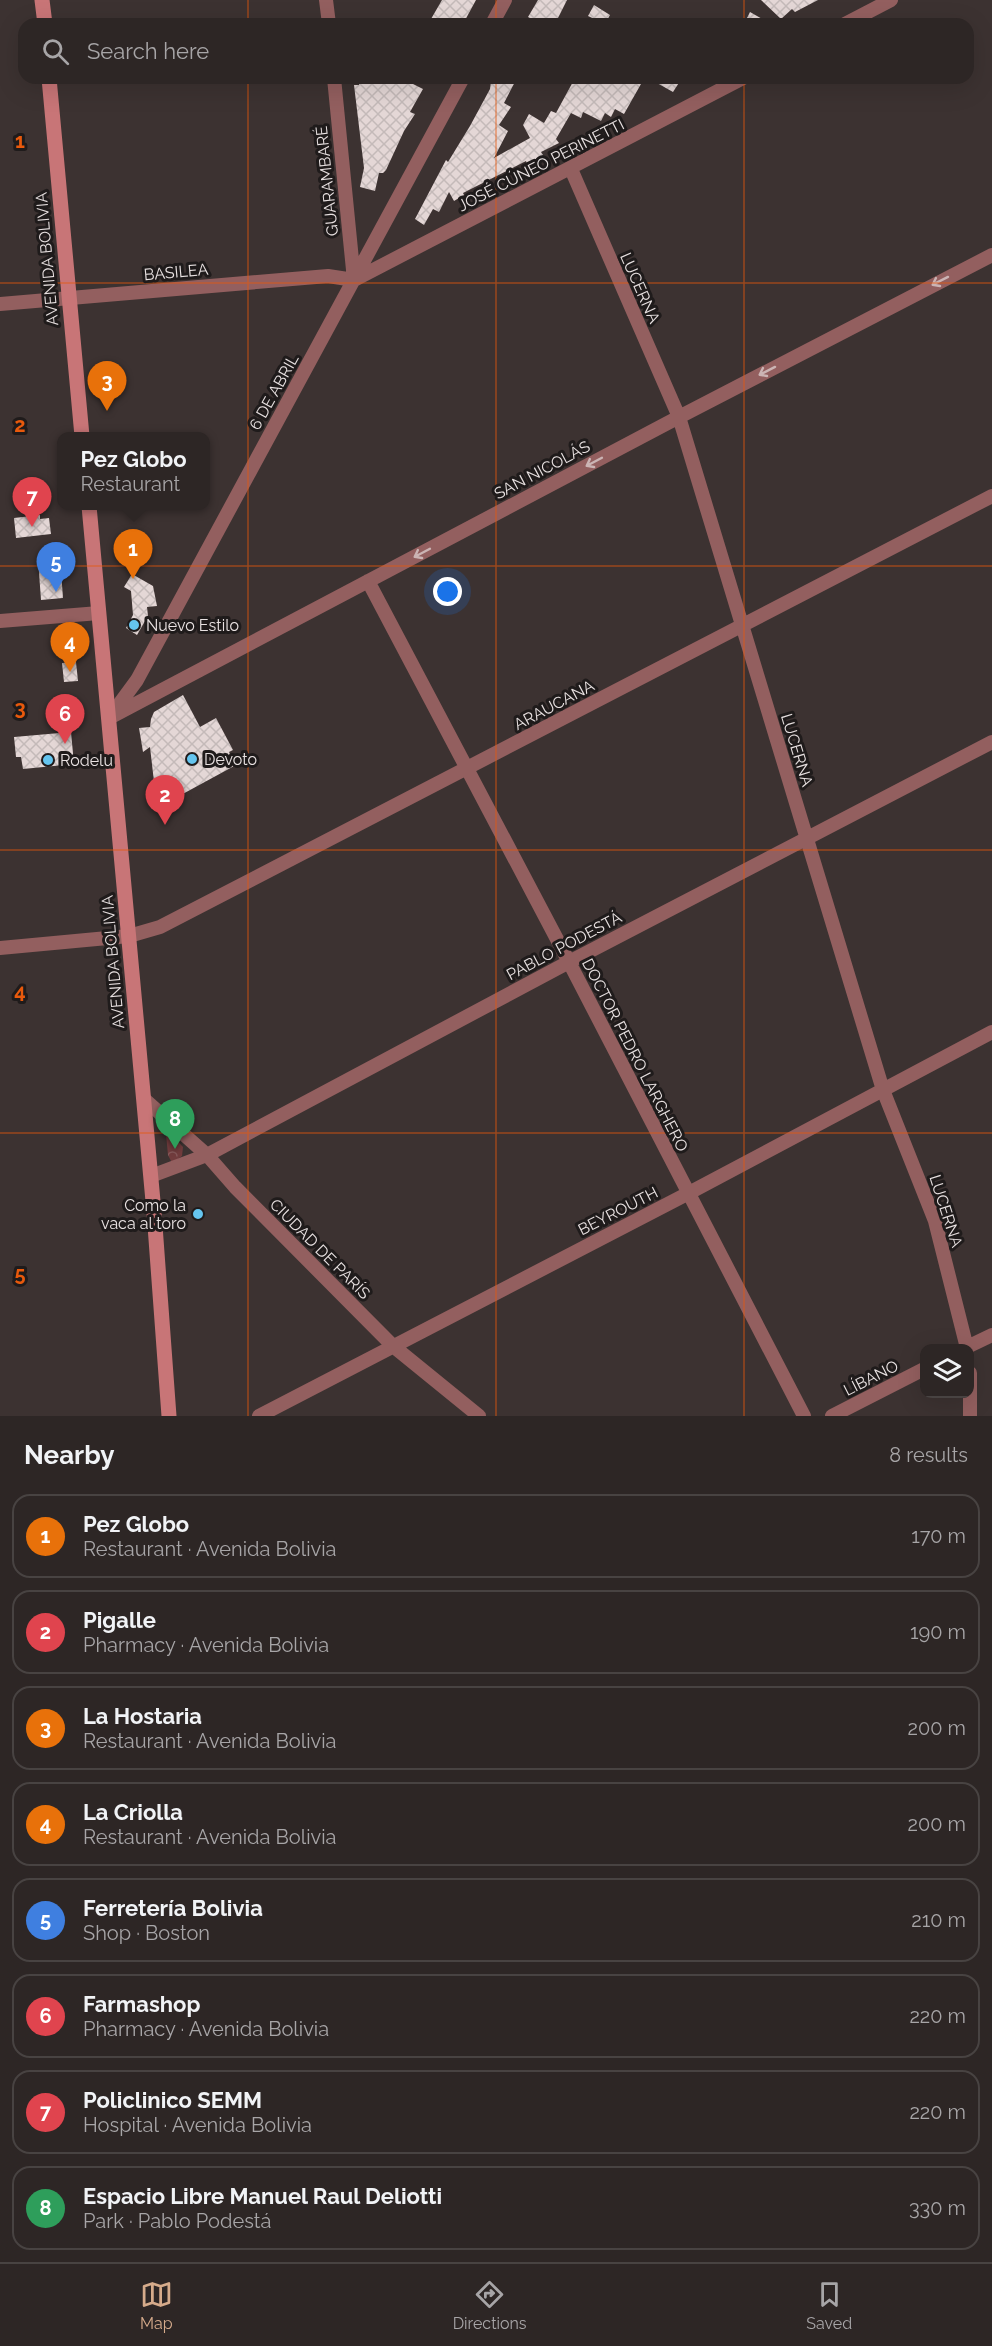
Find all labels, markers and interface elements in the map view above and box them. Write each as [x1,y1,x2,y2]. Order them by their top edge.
search box [18,18,974,84]
icon: search [39,35,72,68]
text: Search here [87,38,209,64]
street label: JOSÉ CÚNEO PERINETTI [454,114,627,215]
street label: GUARAMBARÉ [311,125,342,237]
text: 1 [15,129,25,153]
street label: AVENIDA BOLIVIA [32,191,62,327]
street label: LUCERNA [616,250,664,326]
street label: BASILEA [143,260,209,284]
one-way arrow [931,276,949,288]
street label: 6 DE ABRIL [245,350,303,433]
pin: 3 [88,362,126,411]
one-way arrow [759,365,776,377]
text: 2 [14,413,26,437]
popup [57,432,210,510]
street label: SAN NICOLÁS [490,436,593,503]
text: Pez Globo [80,446,187,472]
one-way arrow [585,456,603,468]
text: Restaurant [80,472,180,496]
pin: 7 [12,478,51,527]
pin: 1 [114,530,152,579]
pin: 5 [36,542,76,592]
one-way arrow [413,548,431,559]
your location [433,577,462,606]
place label: Nuevo Estilo [146,616,239,635]
marker: Nuevo Estilo [127,618,141,632]
pin: 4 [50,622,90,672]
street label: ARAUCANA [510,676,598,734]
pin: 6 [46,694,84,744]
text: 3 [14,696,26,720]
street label: LUCERNA [777,711,817,789]
place label: Devoto [204,750,257,769]
place label: Rodelu [60,751,113,770]
marker: Devoto [185,752,199,766]
marker: Rodelu [41,753,55,767]
pin: 2 [146,776,184,825]
street label: AVENIDA BOLIVIA [98,894,128,1030]
street label: PABLO PODESTÁ [503,907,625,984]
street label: DOCTOR PEDRO LARGHERO [578,955,692,1155]
text: 4 [14,979,26,1003]
pin: 8 [156,1100,195,1149]
street label: LUCERNA [925,1172,967,1250]
street label: BEYROUTH [575,1183,661,1239]
street label: CIUDAD DE PARÍS [266,1194,375,1303]
place label: Como la vaca al toro [101,1196,186,1233]
marker: Como la vaca al toro [191,1207,205,1221]
text: 5 [14,1262,26,1286]
map controls [920,1344,974,1398]
button: layers [920,1344,974,1398]
street label: LÍBANO [840,1355,902,1400]
text: Nearby [24,1440,114,1470]
text: 8 results [889,1443,968,1467]
text: Pez Globo [83,1511,189,1537]
text: 1 [41,1524,50,1548]
text: 170 m [911,1524,966,1548]
text: Restaurant · Avenida Bolivia [83,1537,336,1561]
text: Pigalle [83,1607,156,1633]
text: 2 [40,1620,51,1644]
text: 190 m [910,1620,966,1644]
text: Pharmacy · Avenida Bolivia [83,1633,329,1657]
text: La Hostaria [83,1703,202,1729]
text: 3 [40,1716,51,1740]
text: 200 m [908,1716,966,1740]
text: Restaurant · Avenida Bolivia [83,1729,336,1753]
text: La Criolla [83,1799,183,1825]
text: 4 [40,1812,51,1836]
text: 200 m [908,1812,966,1836]
text: Restaurant · Avenida Bolivia [83,1825,336,1849]
text: Ferretería Bolivia [83,1895,263,1921]
text: 5 [40,1908,51,1932]
text: 210 m [911,1908,966,1932]
text: Shop · Boston [83,1921,210,1945]
text: Farmashop [83,1991,200,2017]
text: 6 [39,2004,52,2028]
text: 220 m [909,2004,966,2028]
text: Pharmacy · Avenida Bolivia [83,2017,329,2041]
text: Policlinico SEMM [83,2087,262,2113]
text: 7 [40,2100,51,2124]
text: 220 m [909,2100,966,2124]
text: Hospital · Avenida Bolivia [83,2113,312,2137]
text: Espacio Libre Manuel Raul Deliotti [83,2183,442,2209]
text: 8 [39,2196,52,2220]
text: 330 m [909,2196,966,2220]
text: Park · Pablo Podestá [83,2209,271,2233]
tab: Map [140,2278,173,2333]
tab: Directions [453,2278,527,2333]
tab: Saved [806,2278,852,2333]

